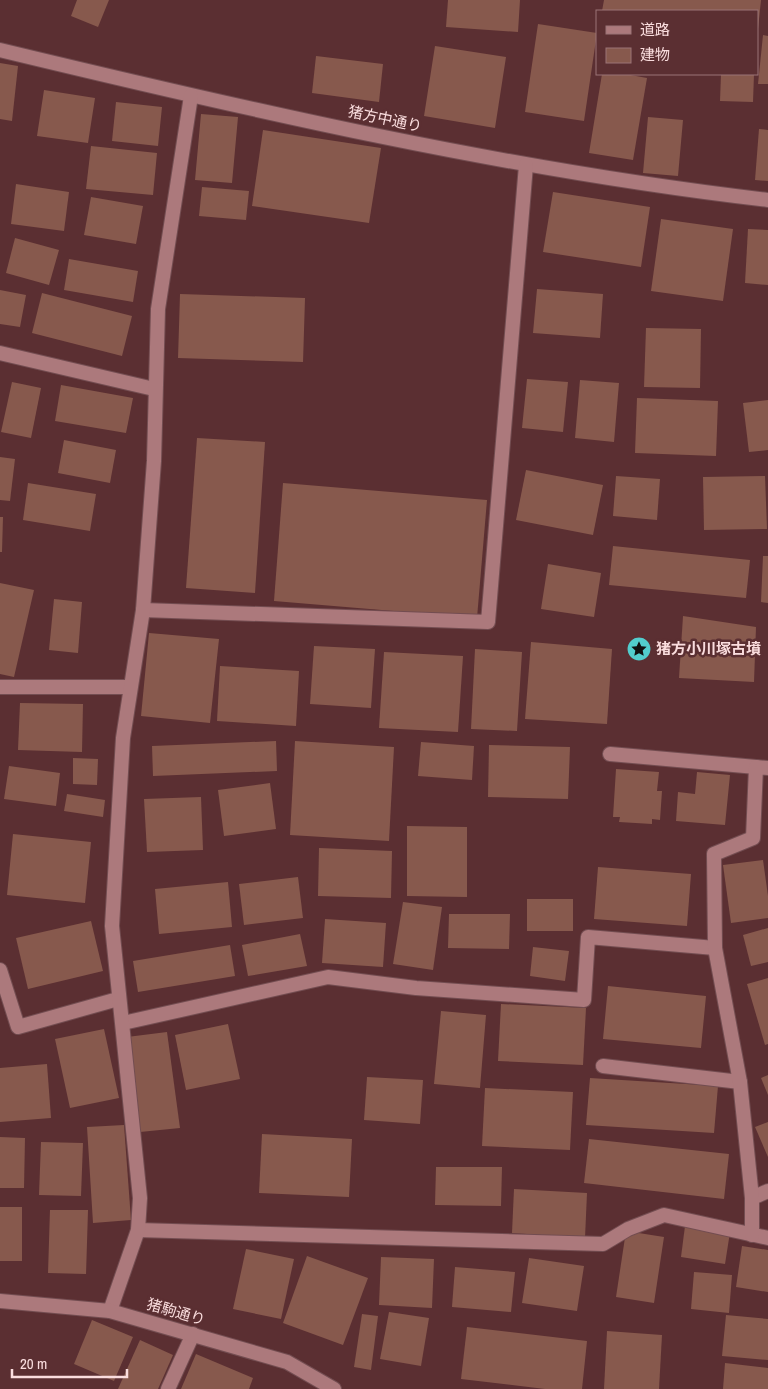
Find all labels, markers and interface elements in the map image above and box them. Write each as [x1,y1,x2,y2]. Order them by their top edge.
legend [596,10,758,75]
text: 道路 [640,19,670,40]
text: 建物 [640,44,670,65]
street label: 猪方中通り [346,100,424,137]
place icon: 猪方小川塚古墳 [626,636,652,662]
place label: 猪方小川塚古墳 [656,638,761,659]
street label: 猪駒通り [144,1293,208,1330]
scale bar [12,1346,128,1378]
text: 20 m [20,1353,47,1374]

